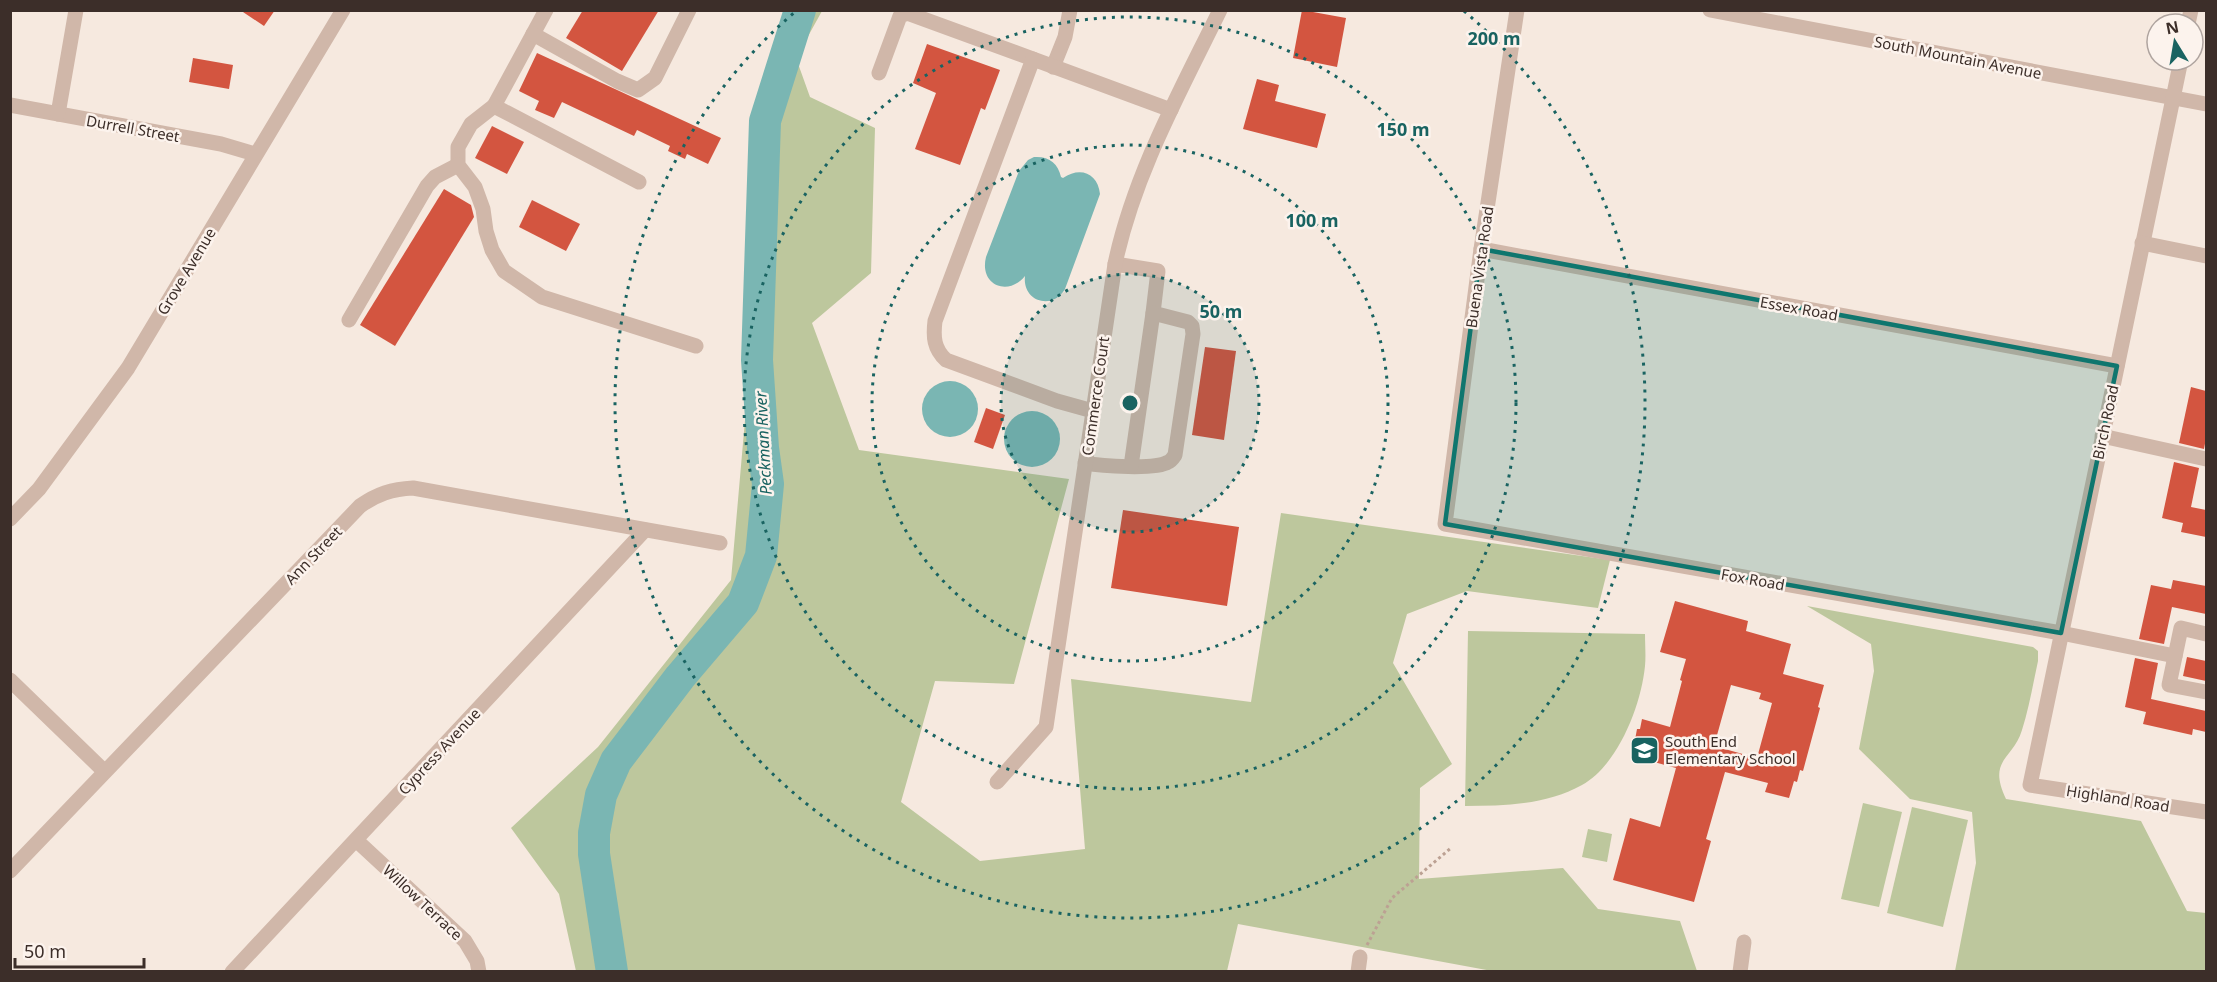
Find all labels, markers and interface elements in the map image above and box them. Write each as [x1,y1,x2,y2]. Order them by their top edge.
north arrow [2145,12,2205,72]
text: N [2164,15,2181,39]
text: 200 m [1467,26,1521,50]
street label: South Mountain Avenue [1873,31,2043,83]
street label: Durrell Street [85,110,182,146]
text: 150 m [1376,117,1430,141]
street label: Buena Vista Road [1461,205,1497,329]
text: 100 m [1285,208,1339,232]
street label: Grove Avenue [152,224,220,318]
street label: Essex Road [1758,291,1840,325]
text: 50 m [1200,299,1242,323]
street label: Commerce Court [1077,335,1113,457]
street label: Birch Road [2087,383,2123,461]
water label: Peckman River [749,390,777,495]
centre of rings [1120,393,1140,413]
street label: Ann Street [280,521,346,589]
street label: Fox Road [1720,564,1786,594]
street label: Cypress Avenue [394,703,484,799]
place label: South End Elementary School [1665,731,1796,768]
school or university icon: South End Elementary School [1628,734,1660,766]
street label: Highland Road [2065,780,2171,816]
street label: Willow Terrace [379,860,467,944]
scale bar [15,931,144,969]
text: 50 m [24,939,66,963]

